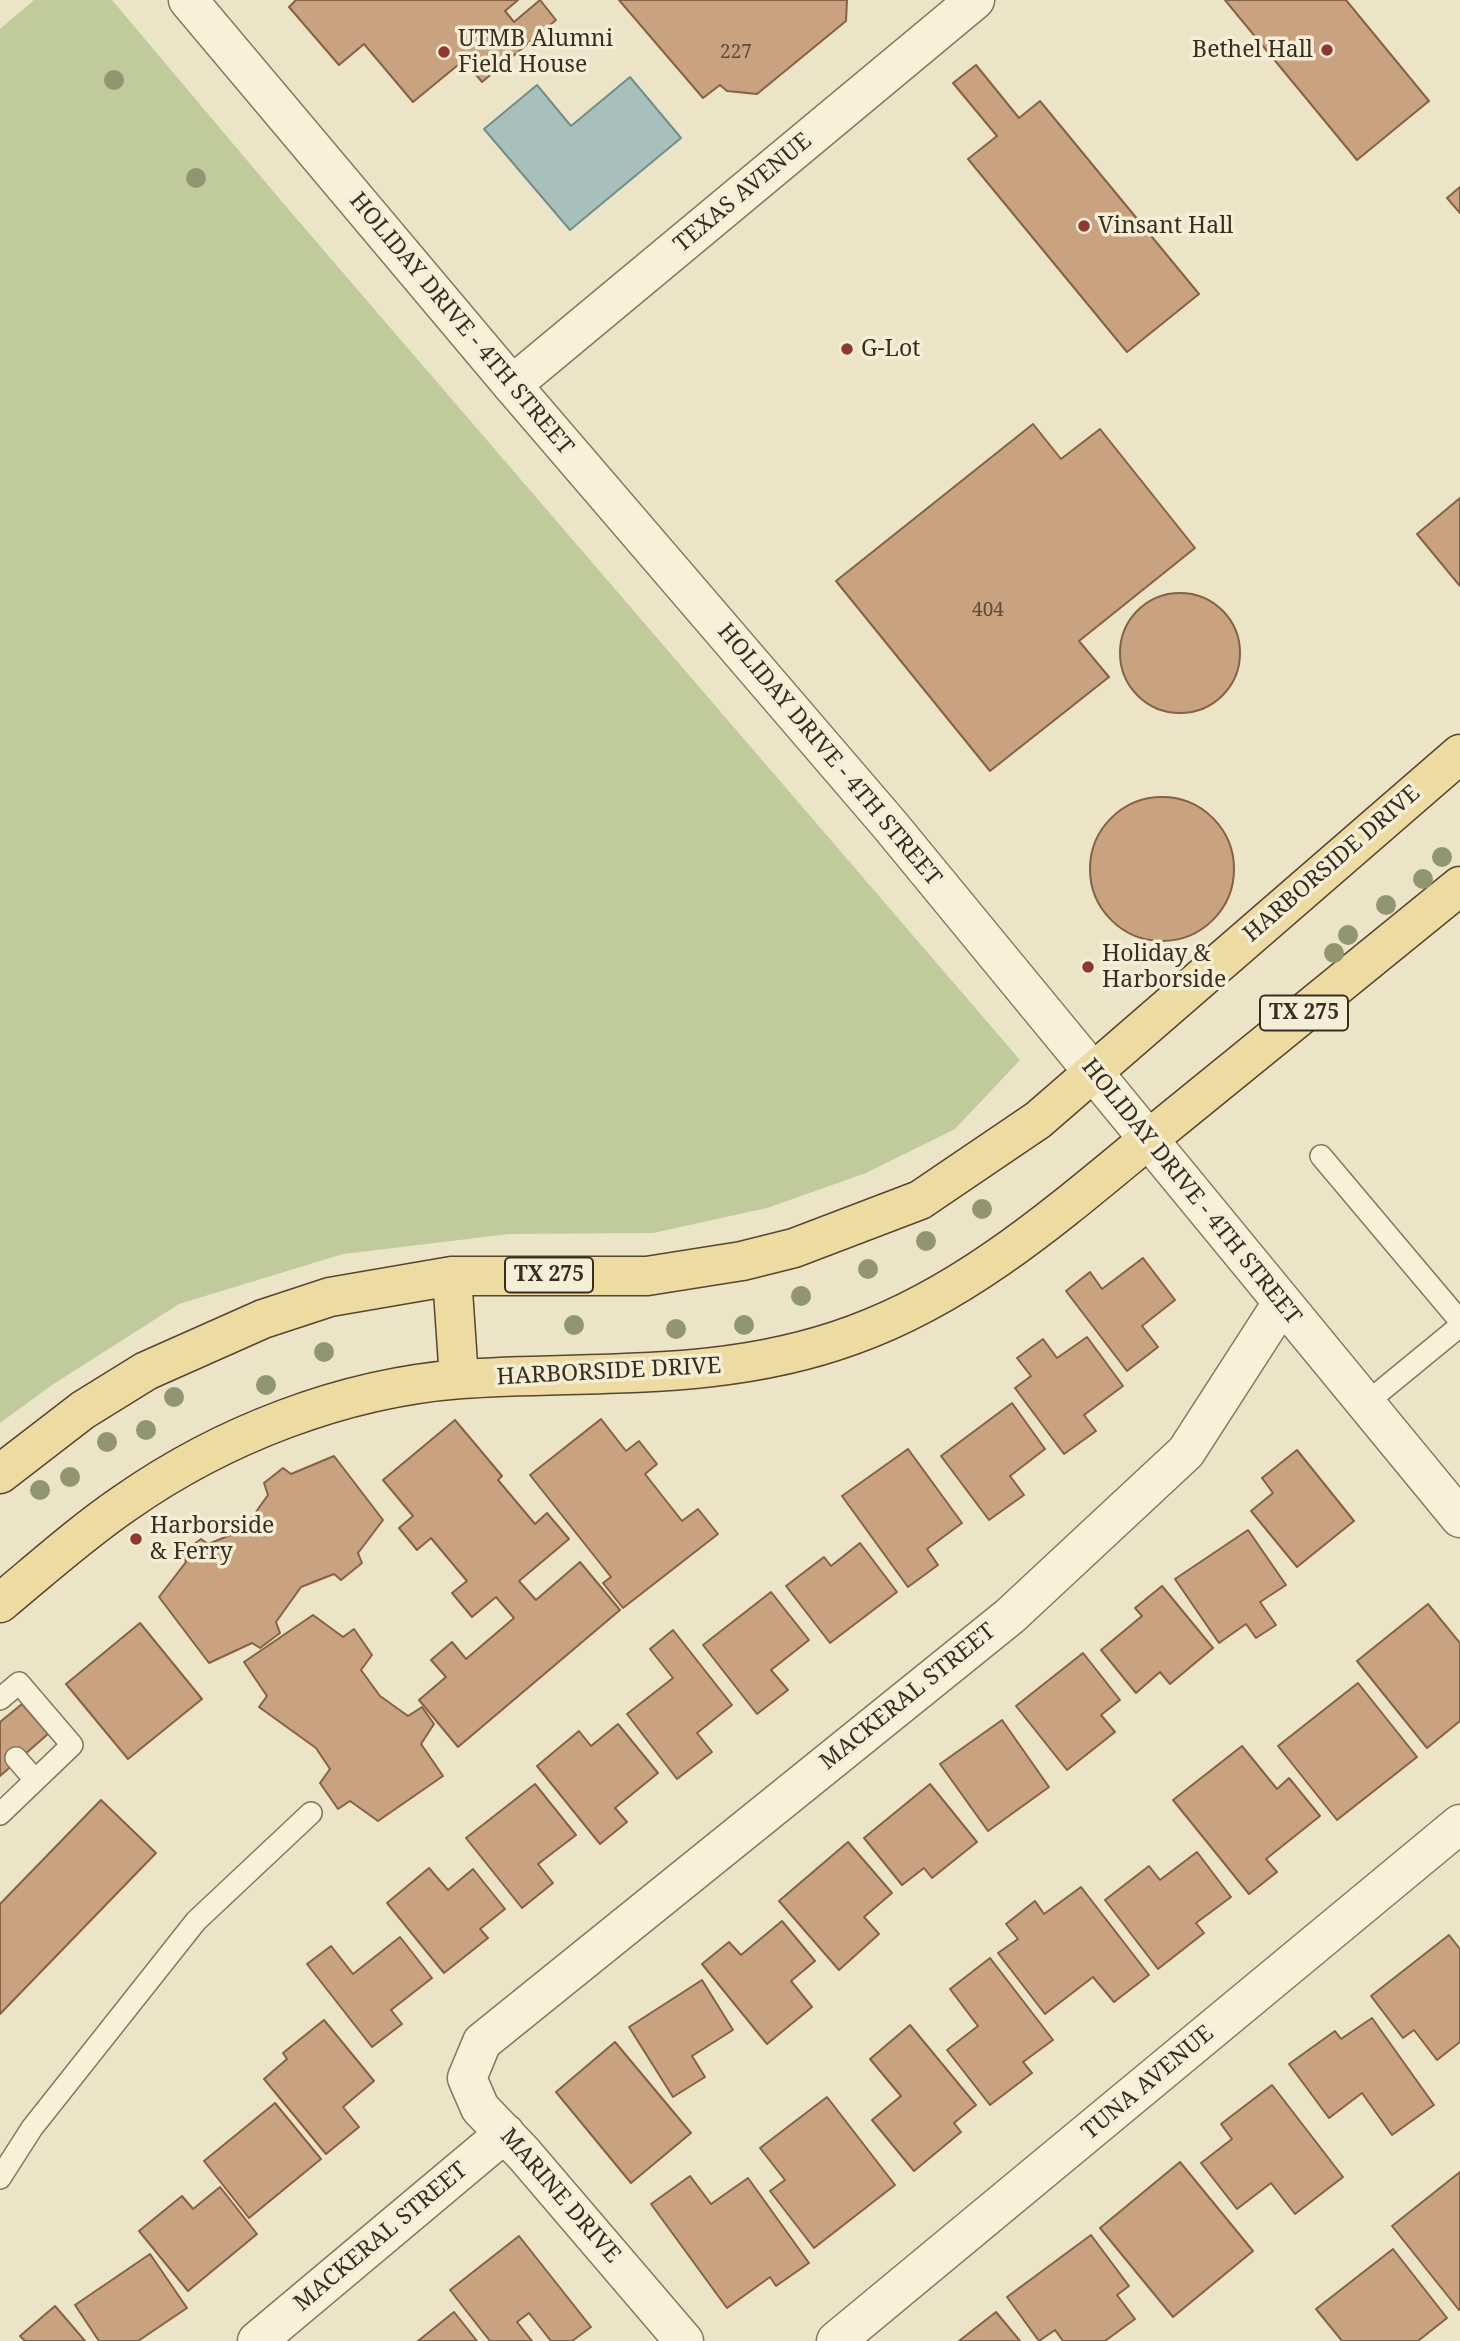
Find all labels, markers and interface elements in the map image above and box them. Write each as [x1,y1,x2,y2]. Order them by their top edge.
place label: UTMB Alumni Field House [458,25,613,79]
place label: Bethel Hall [1192,36,1313,64]
house number: 227 [720,42,752,64]
marker: Bethel Hall [1319,42,1335,58]
marker: UTMB Alumni Field House [436,44,452,60]
street label: TEXAS AVENUE [669,127,817,259]
street label: HOLIDAY DRIVE - 4TH STREET [343,187,579,461]
place label: Vinsant Hall [1098,212,1233,240]
marker: Vinsant Hall [1076,218,1092,234]
place label: G-Lot [861,335,920,363]
marker: G-Lot [839,341,855,357]
house number: 404 [972,600,1004,622]
street label: HOLIDAY DRIVE - 4TH STREET [711,618,947,892]
street label: HARBORSIDE DRIVE [1238,780,1426,948]
place label: Holiday & Harborside [1102,940,1226,994]
marker: Holiday & Harborside [1080,959,1096,975]
road number: TX 275 [1260,996,1348,1030]
street label: HOLIDAY DRIVE - 4TH STREET [1075,1054,1307,1330]
road number: TX 275 [505,1258,593,1292]
street label: HARBORSIDE DRIVE [496,1352,722,1392]
place label: Harborside & Ferry [150,1512,274,1566]
marker: Harborside & Ferry [128,1531,144,1547]
street label: MACKERAL STREET [815,1618,1001,1776]
street label: TUNA AVENUE [1077,2020,1219,2146]
street label: MARINE DRIVE [494,2123,626,2269]
street label: MACKERAL STREET [289,2157,473,2317]

